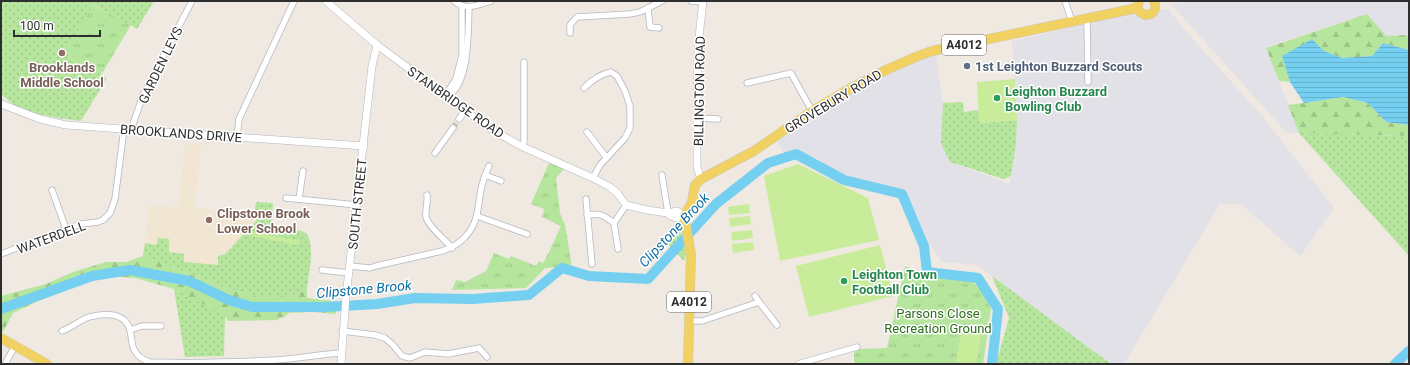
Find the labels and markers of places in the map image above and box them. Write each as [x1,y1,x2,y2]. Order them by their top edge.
marker: Brooklands Middle School [57,48,67,58]
place label: 1st Leighton Buzzard Scouts [975,59,1143,74]
place label: Brooklands Middle School [20,60,104,90]
marker: 1st Leighton Buzzard Scouts [962,61,972,71]
place label: Leighton Buzzard Bowling Club [1005,84,1107,114]
marker: Leighton Buzzard Bowling Club [992,93,1002,103]
place label: Clipstone Brook Lower School [217,206,311,236]
marker: Clipstone Brook Lower School [204,215,214,225]
place label: Leighton Town Football Club [852,267,937,297]
marker: Leighton Town Football Club [839,276,849,286]

